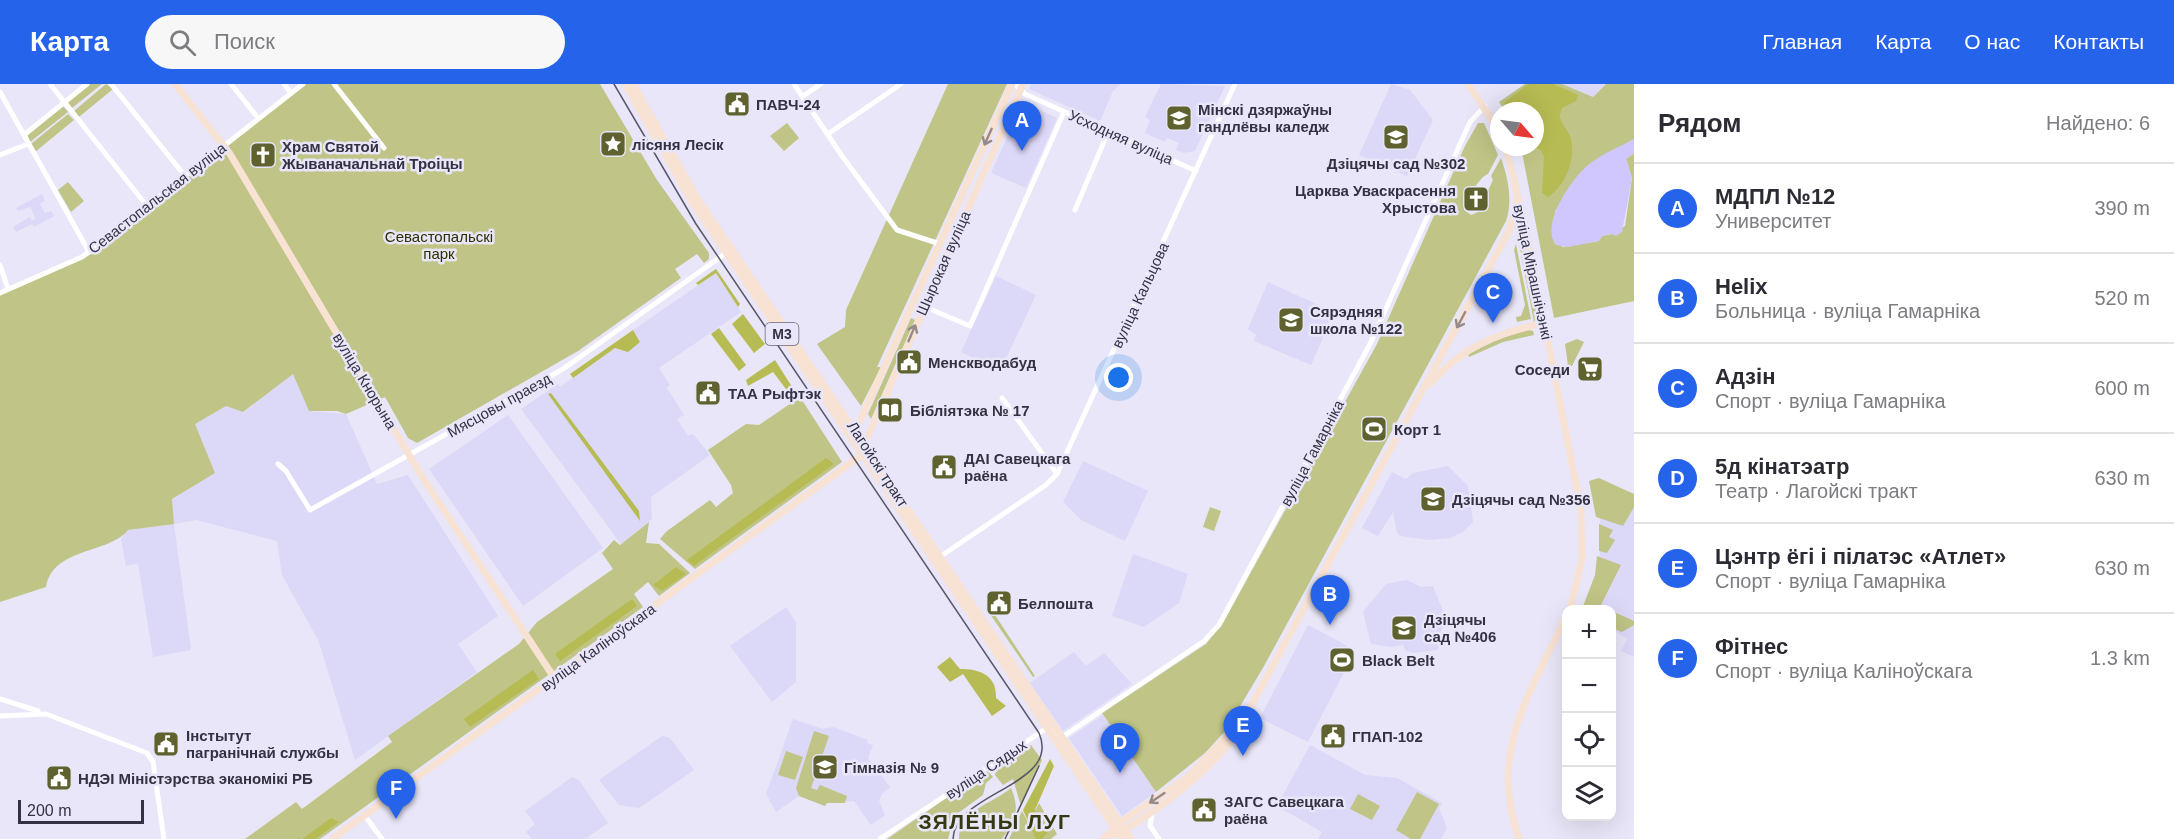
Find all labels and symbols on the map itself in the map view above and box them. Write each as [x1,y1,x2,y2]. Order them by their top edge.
public building icon: ПАВЧ-24 [722,89,752,119]
place label: ПАВЧ-24 [756,96,821,113]
pin: A [1002,101,1042,151]
place label: Мінскі дзяржаўны гандлёвы каледж [1198,101,1332,135]
north arrow [1490,102,1544,156]
school or university icon: Мінскі дзяржаўны гандлёвы каледж [1164,103,1194,133]
street label: Усходняя вуліца [1066,106,1177,168]
school or university icon: Дзіцячы сад №302 [1381,122,1411,152]
one-way arrow [982,128,993,146]
place icon: лісяня Лесік [598,129,628,159]
place label: лісяня Лесік [632,136,724,153]
place label: Храм Святой Жываначальнай Троіцы [281,138,462,172]
street label: Севастопальская вуліца [85,139,230,257]
church icon: Храм Святой Жываначальнай Троіцы [248,140,278,170]
place label: Дзіцячы сад №302 [1327,155,1465,172]
place label: Царква Уваскрасення Хрыстова [1295,182,1457,216]
church icon: Царква Уваскрасення Хрыстова [1461,184,1491,214]
street label: вуліца Мірашнічэнкі [1510,203,1556,341]
street label: Шырокая вуліца [912,208,974,318]
park label: Севастопальскі парк [385,228,493,262]
street label: вуліца Кальцова [1108,239,1172,351]
pin: C [1474,274,1512,323]
place label: Сярэдняя школа №122 [1310,303,1402,337]
school or university icon: Сярэдняя школа №122 [1276,305,1306,335]
one-way arrow [1455,310,1466,328]
road number: М3 [766,323,798,345]
one-way arrow [907,325,918,343]
street label: вуліца Кнорына [330,330,401,433]
public building icon: Менскводабуд [894,347,924,377]
place label: Менскводабуд [928,354,1037,371]
supermarket icon: Соседи [1575,354,1605,384]
place label: Соседи [1515,361,1570,378]
your location [1104,363,1133,392]
street label: Мясцовы праезд [444,369,554,441]
public building icon: ТАА Рыфтэк [693,378,723,408]
place label: ТАА Рыфтэк [728,385,821,402]
library icon: Бібліятэка № 17 [875,395,905,425]
street label: вуліца Гамарніка [1277,397,1347,509]
place label: Бібліятэка № 17 [910,402,1030,419]
sports icon: Корт 1 [1359,414,1389,444]
street label: Лагойскі тракт [844,418,912,510]
place label: Корт 1 [1394,421,1441,438]
place label: ДАІ Савецкага раёна [964,450,1071,484]
public building icon: ДАІ Савецкага раёна [929,452,959,482]
school or university icon: Дзіцячы сад №356 [1418,484,1448,514]
place label: Дзіцячы сад №356 [1452,491,1591,508]
pin: B [1310,576,1350,625]
public building icon: Белпошта [984,588,1014,618]
place label: Белпошта [1018,595,1094,612]
street label: вуліца Каліноўскага [537,599,659,694]
place label: Дзіцячы сад №406 [1424,611,1496,645]
school or university icon: Дзіцячы сад №406 [1389,613,1419,643]
sports icon: Black Belt [1327,645,1357,675]
place label: Black Belt [1362,652,1435,669]
pin: E [1224,706,1262,756]
public building icon: ГПАП-102 [1318,721,1348,751]
pin: D [1100,724,1140,773]
place label: Інстытут пагранічнай службы [186,727,339,761]
place label: ГПАП-102 [1352,728,1423,745]
public building icon: Інстытут пагранічнай службы [151,729,181,759]
street label: вуліца Сядых [942,735,1030,802]
school or university icon: Гімназія № 9 [810,752,840,782]
place label: Гімназія № 9 [844,759,939,776]
public building icon: НДЭІ Міністэрства эканомікі РБ [44,763,74,793]
place label: НДЭІ Міністэрства эканомікі РБ [78,770,313,787]
pin: F [376,770,416,819]
one-way arrow [1149,792,1166,804]
place label: ЗАГС Савецкага раёна [1224,793,1345,827]
public building icon: ЗАГС Савецкага раёна [1189,795,1219,825]
scale bar [18,797,144,824]
district label: ЗЯЛЁНЫ ЛУГ [919,810,1071,833]

